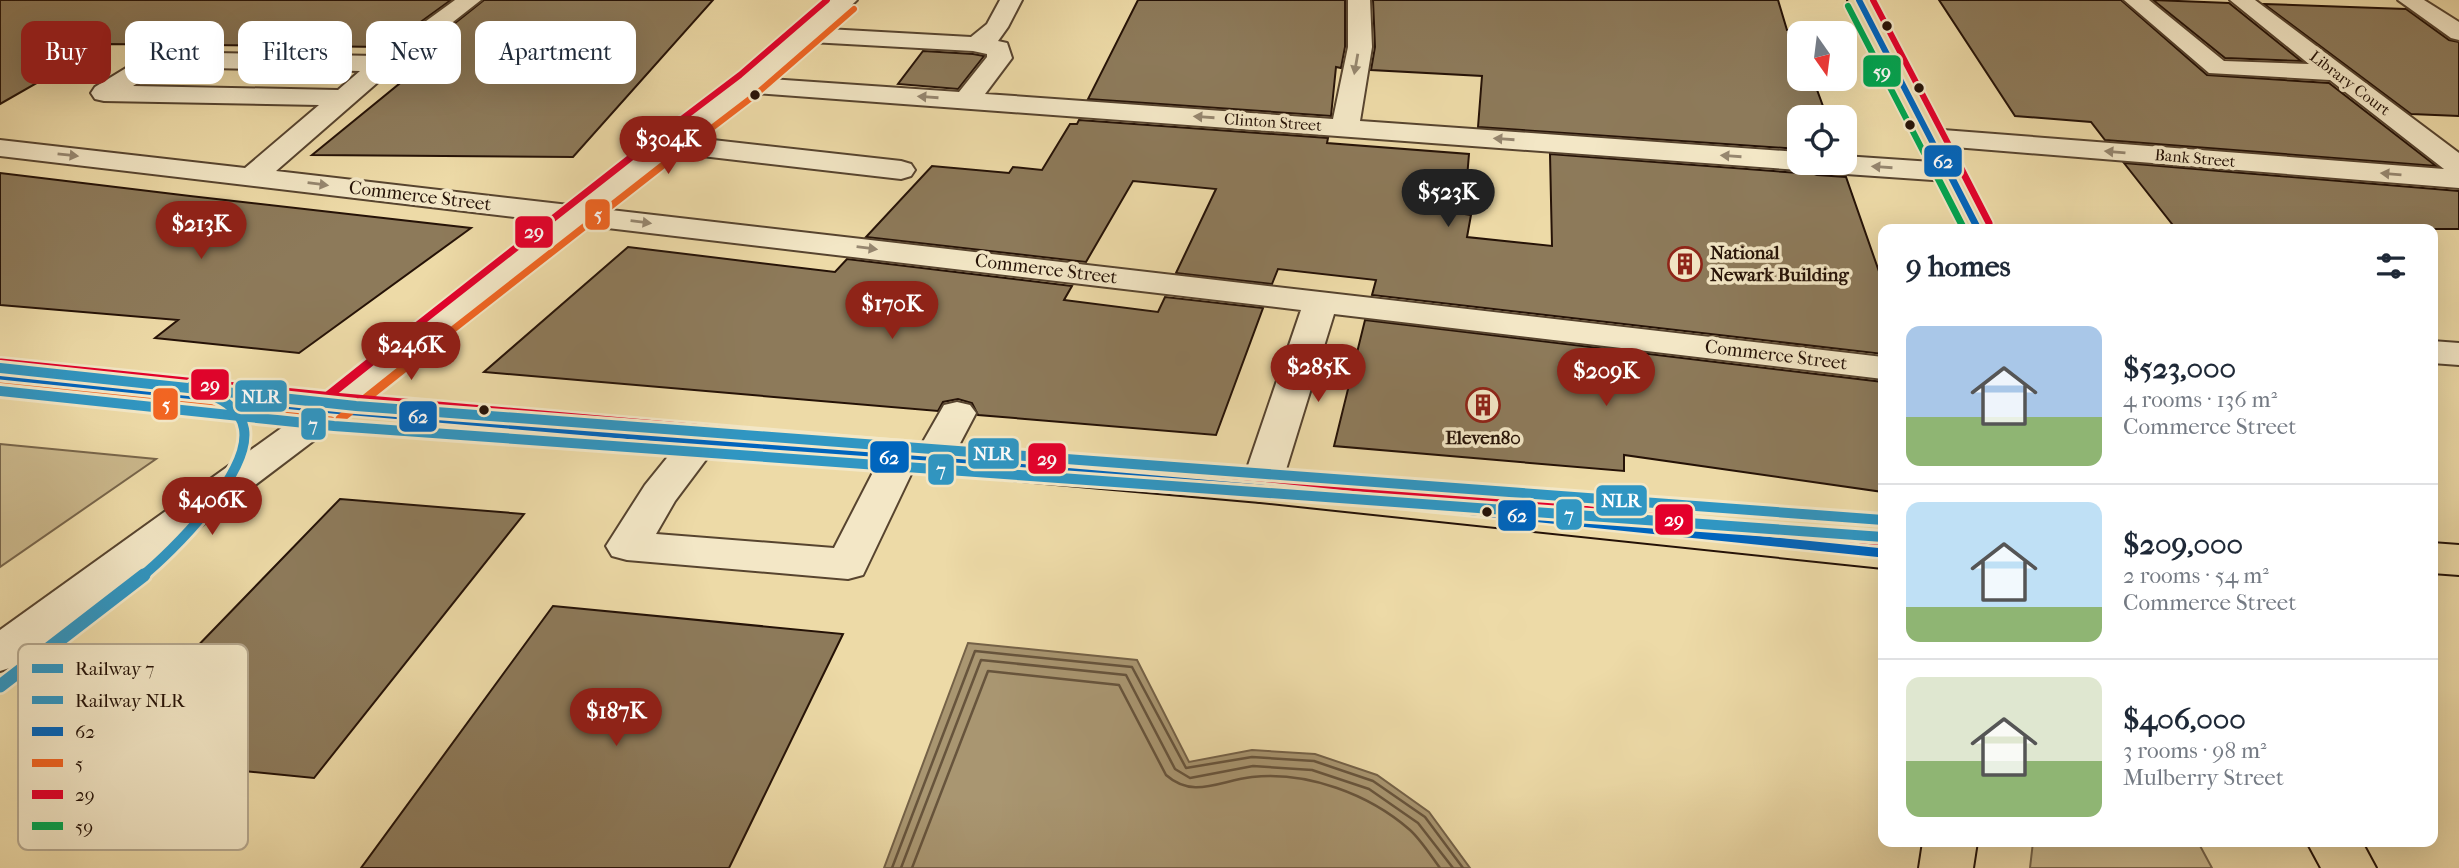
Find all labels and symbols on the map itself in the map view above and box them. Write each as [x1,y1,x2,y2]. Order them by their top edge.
unlabelled marker [1880,19,1894,33]
north arrow [1787,21,1857,91]
street label: Library Court [2306,47,2394,120]
one-way arrow [1351,53,1362,75]
line badge: 59 [1862,54,1902,88]
text: 59 [1873,61,1891,83]
unlabelled marker [1912,81,1926,95]
unlabelled marker [748,88,762,102]
one-way arrow [917,91,939,102]
street label: Clinton Street [1224,109,1323,135]
one-way arrow [1193,111,1215,122]
pin: $304K [619,116,717,176]
unlabelled marker [1903,118,1917,132]
one-way arrow [1493,133,1515,144]
line badge: 62 [1923,144,1963,178]
street label: Bank Street [2154,145,2236,171]
one-way arrow [2104,146,2126,157]
one-way arrow [57,150,79,161]
one-way arrow [1720,150,1742,161]
text: 62 [1933,151,1953,173]
one-way arrow [1871,162,1893,173]
one-way arrow [2380,168,2402,179]
pin: $523K [1399,170,1497,229]
street label: Commerce Street [348,176,493,216]
one-way arrow [307,178,329,189]
line badge: 5 [584,198,611,231]
pin: $213K [152,202,250,261]
text: 5 [594,204,602,226]
line badge: 29 [514,215,554,249]
one-way arrow [631,217,653,228]
text: 29 [524,221,544,243]
place label: National Newark Building [1710,242,1850,286]
one-way arrow [857,243,879,254]
building icon: National Newark Building [1666,245,1704,283]
street label: Commerce Street [974,249,1119,289]
pin: $170K [843,282,941,341]
pin: $246K [362,322,460,382]
street label: Commerce Street [1704,335,1849,375]
pin: $285K [1269,344,1367,404]
pin: $209K [1557,348,1655,408]
line badge: 29 [190,368,230,401]
text: 29 [200,374,220,396]
line badge: NLR [234,379,288,413]
text: NLR [241,386,282,408]
building icon: Eleven80 [1464,386,1502,424]
line badge: 5 [152,387,179,421]
text: 5 [162,394,170,416]
line badge: 62 [398,400,438,433]
unlabelled marker [477,403,491,417]
text: 62 [408,406,428,428]
line badge: 7 [300,407,327,441]
text: 7 [307,414,318,436]
place label: Eleven80 [1445,427,1521,449]
line badge: NLR [967,437,1020,470]
line badge: 62 [869,440,910,474]
line badge: 29 [1027,442,1067,475]
text: NLR [973,443,1014,465]
text: 62 [879,447,899,469]
text: 29 [1037,448,1057,470]
line badge: 7 [927,453,955,486]
text: 7 [935,459,946,481]
pin: $406K [163,477,261,537]
line badge: NLR [1595,484,1648,517]
text: NLR [1601,490,1642,512]
line badge: 7 [1555,498,1583,531]
line badge: 62 [1497,499,1537,532]
line badge: 29 [1654,503,1694,536]
text: 7 [1563,504,1574,526]
unlabelled marker [1480,505,1494,519]
text: 62 [1507,505,1527,527]
text: 29 [1664,509,1684,531]
legend [18,644,248,850]
text: Railway 7 [75,658,154,680]
pin: $187K [567,688,665,748]
text: Railway NLR [75,690,186,712]
text: 62 [75,721,95,743]
text: 5 [75,753,83,775]
text: 29 [75,784,95,806]
text: 59 [75,816,93,838]

